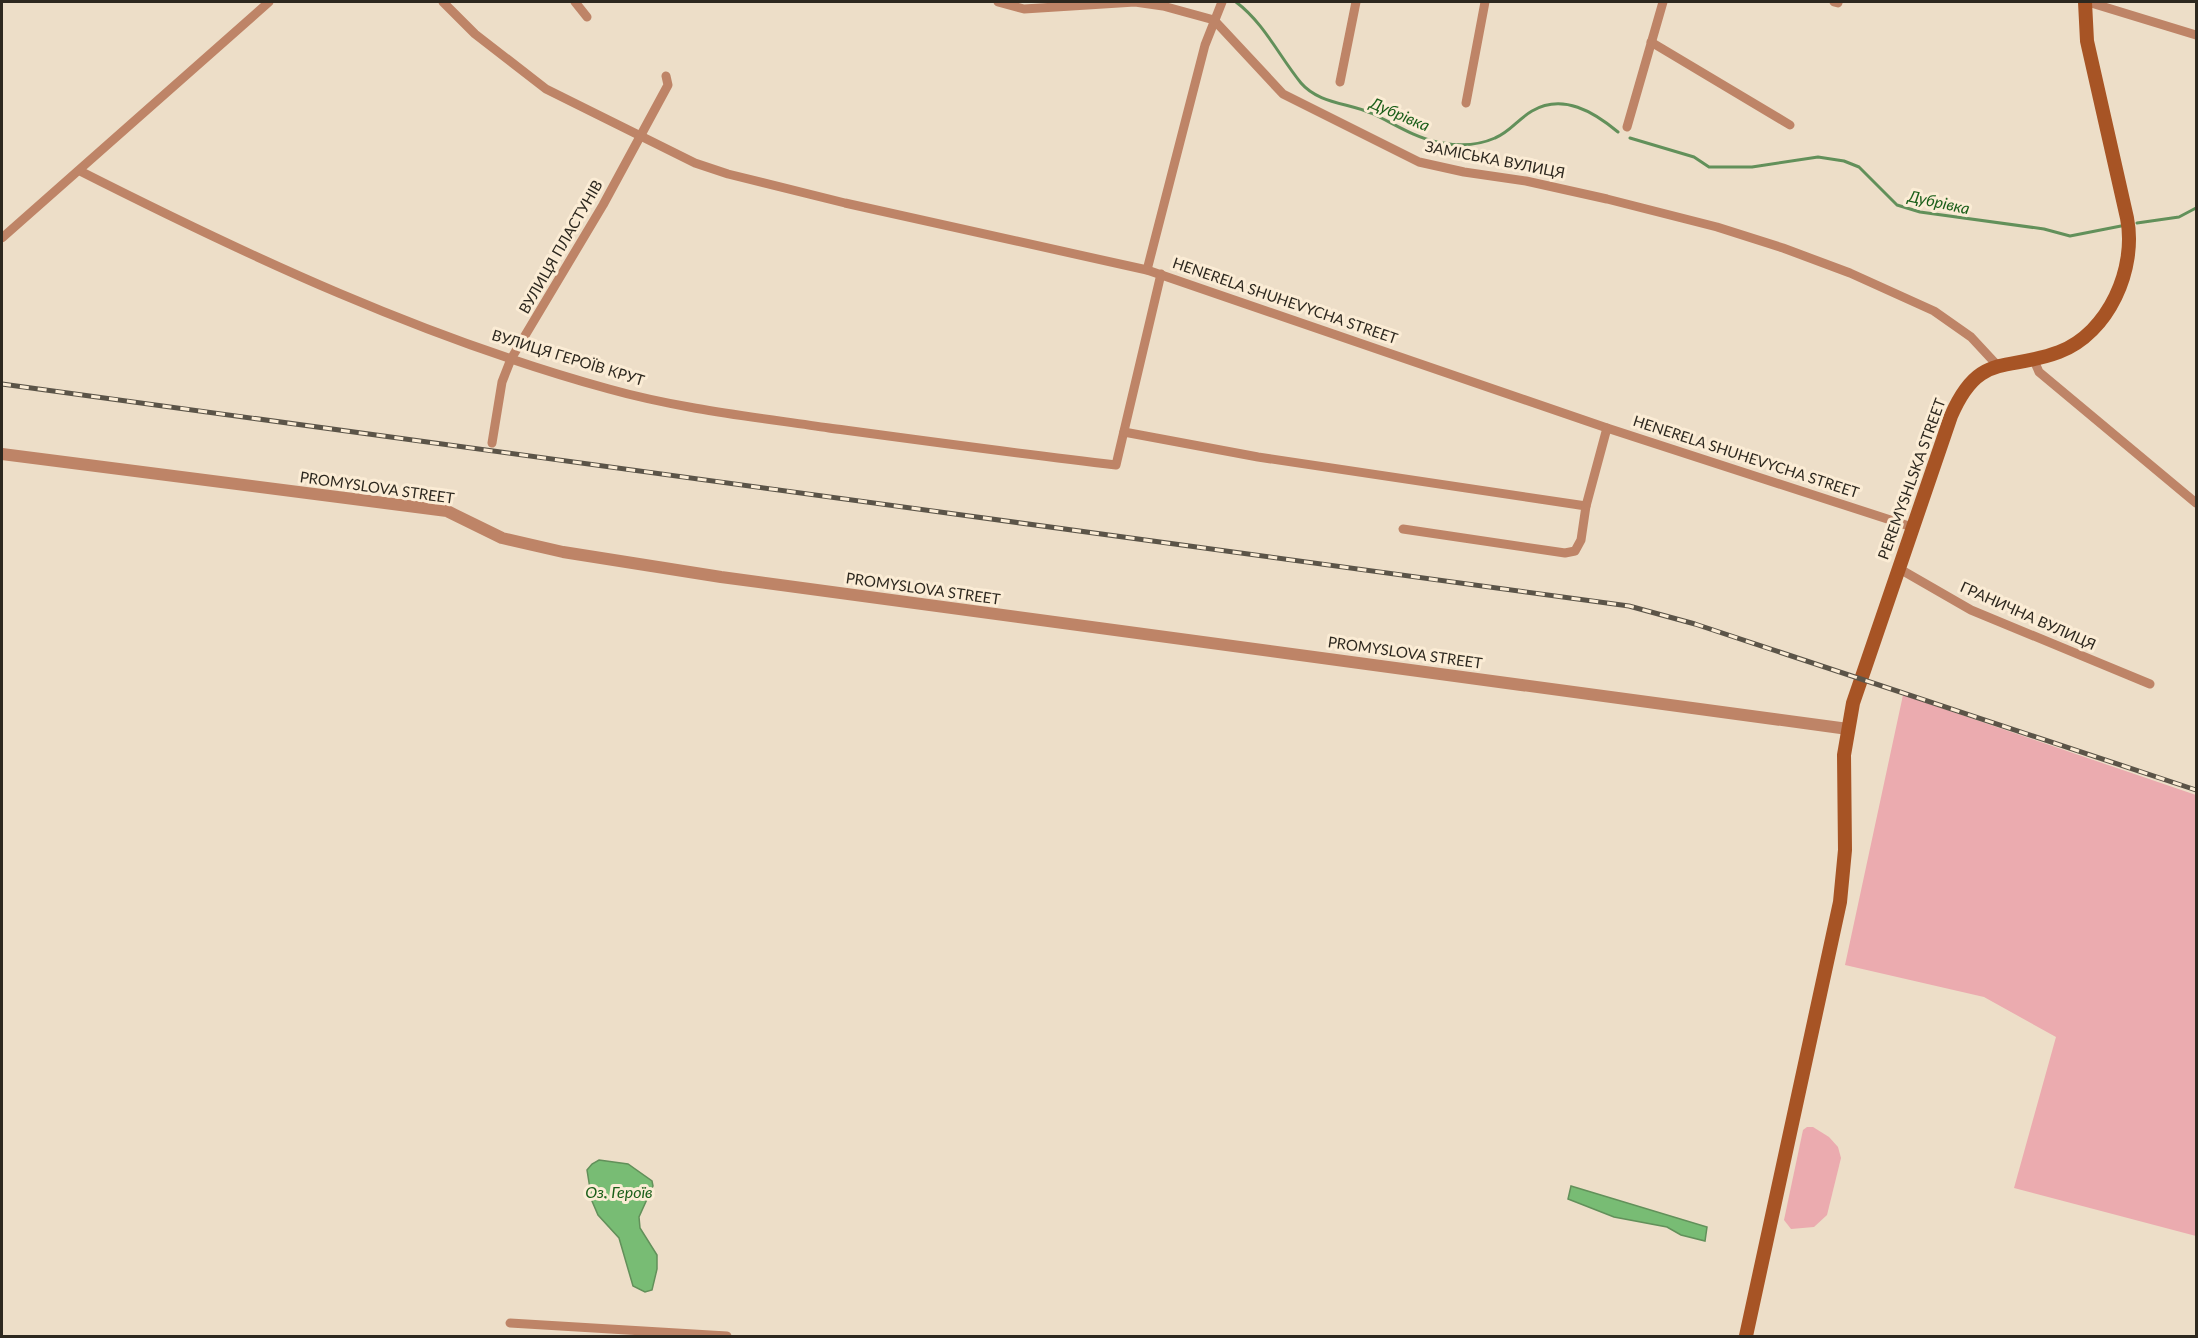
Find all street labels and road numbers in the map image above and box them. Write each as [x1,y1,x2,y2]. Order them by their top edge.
street label: ЗАМІСЬКА ВУЛИЦЯ [1424,137,1567,181]
street label: ВУЛИЦЯ ПЛАСТУНІВ [515,177,606,316]
street label: HENERELA SHUHEVYCHA STREET [1170,253,1400,347]
street label: ВУЛИЦЯ ГЕРОЇВ КРУТ [490,325,647,389]
street label: PEREMYSHLSKA STREET [1874,396,1949,562]
street label: HENERELA SHUHEVYCHA STREET [1631,411,1862,501]
street label: PROMYSLOVA STREET [299,467,456,507]
street label: PROMYSLOVA STREET [845,568,1002,608]
street label: ГРАНИЧНА ВУЛИЦЯ [1958,577,2099,653]
street label: PROMYSLOVA STREET [1327,632,1484,672]

